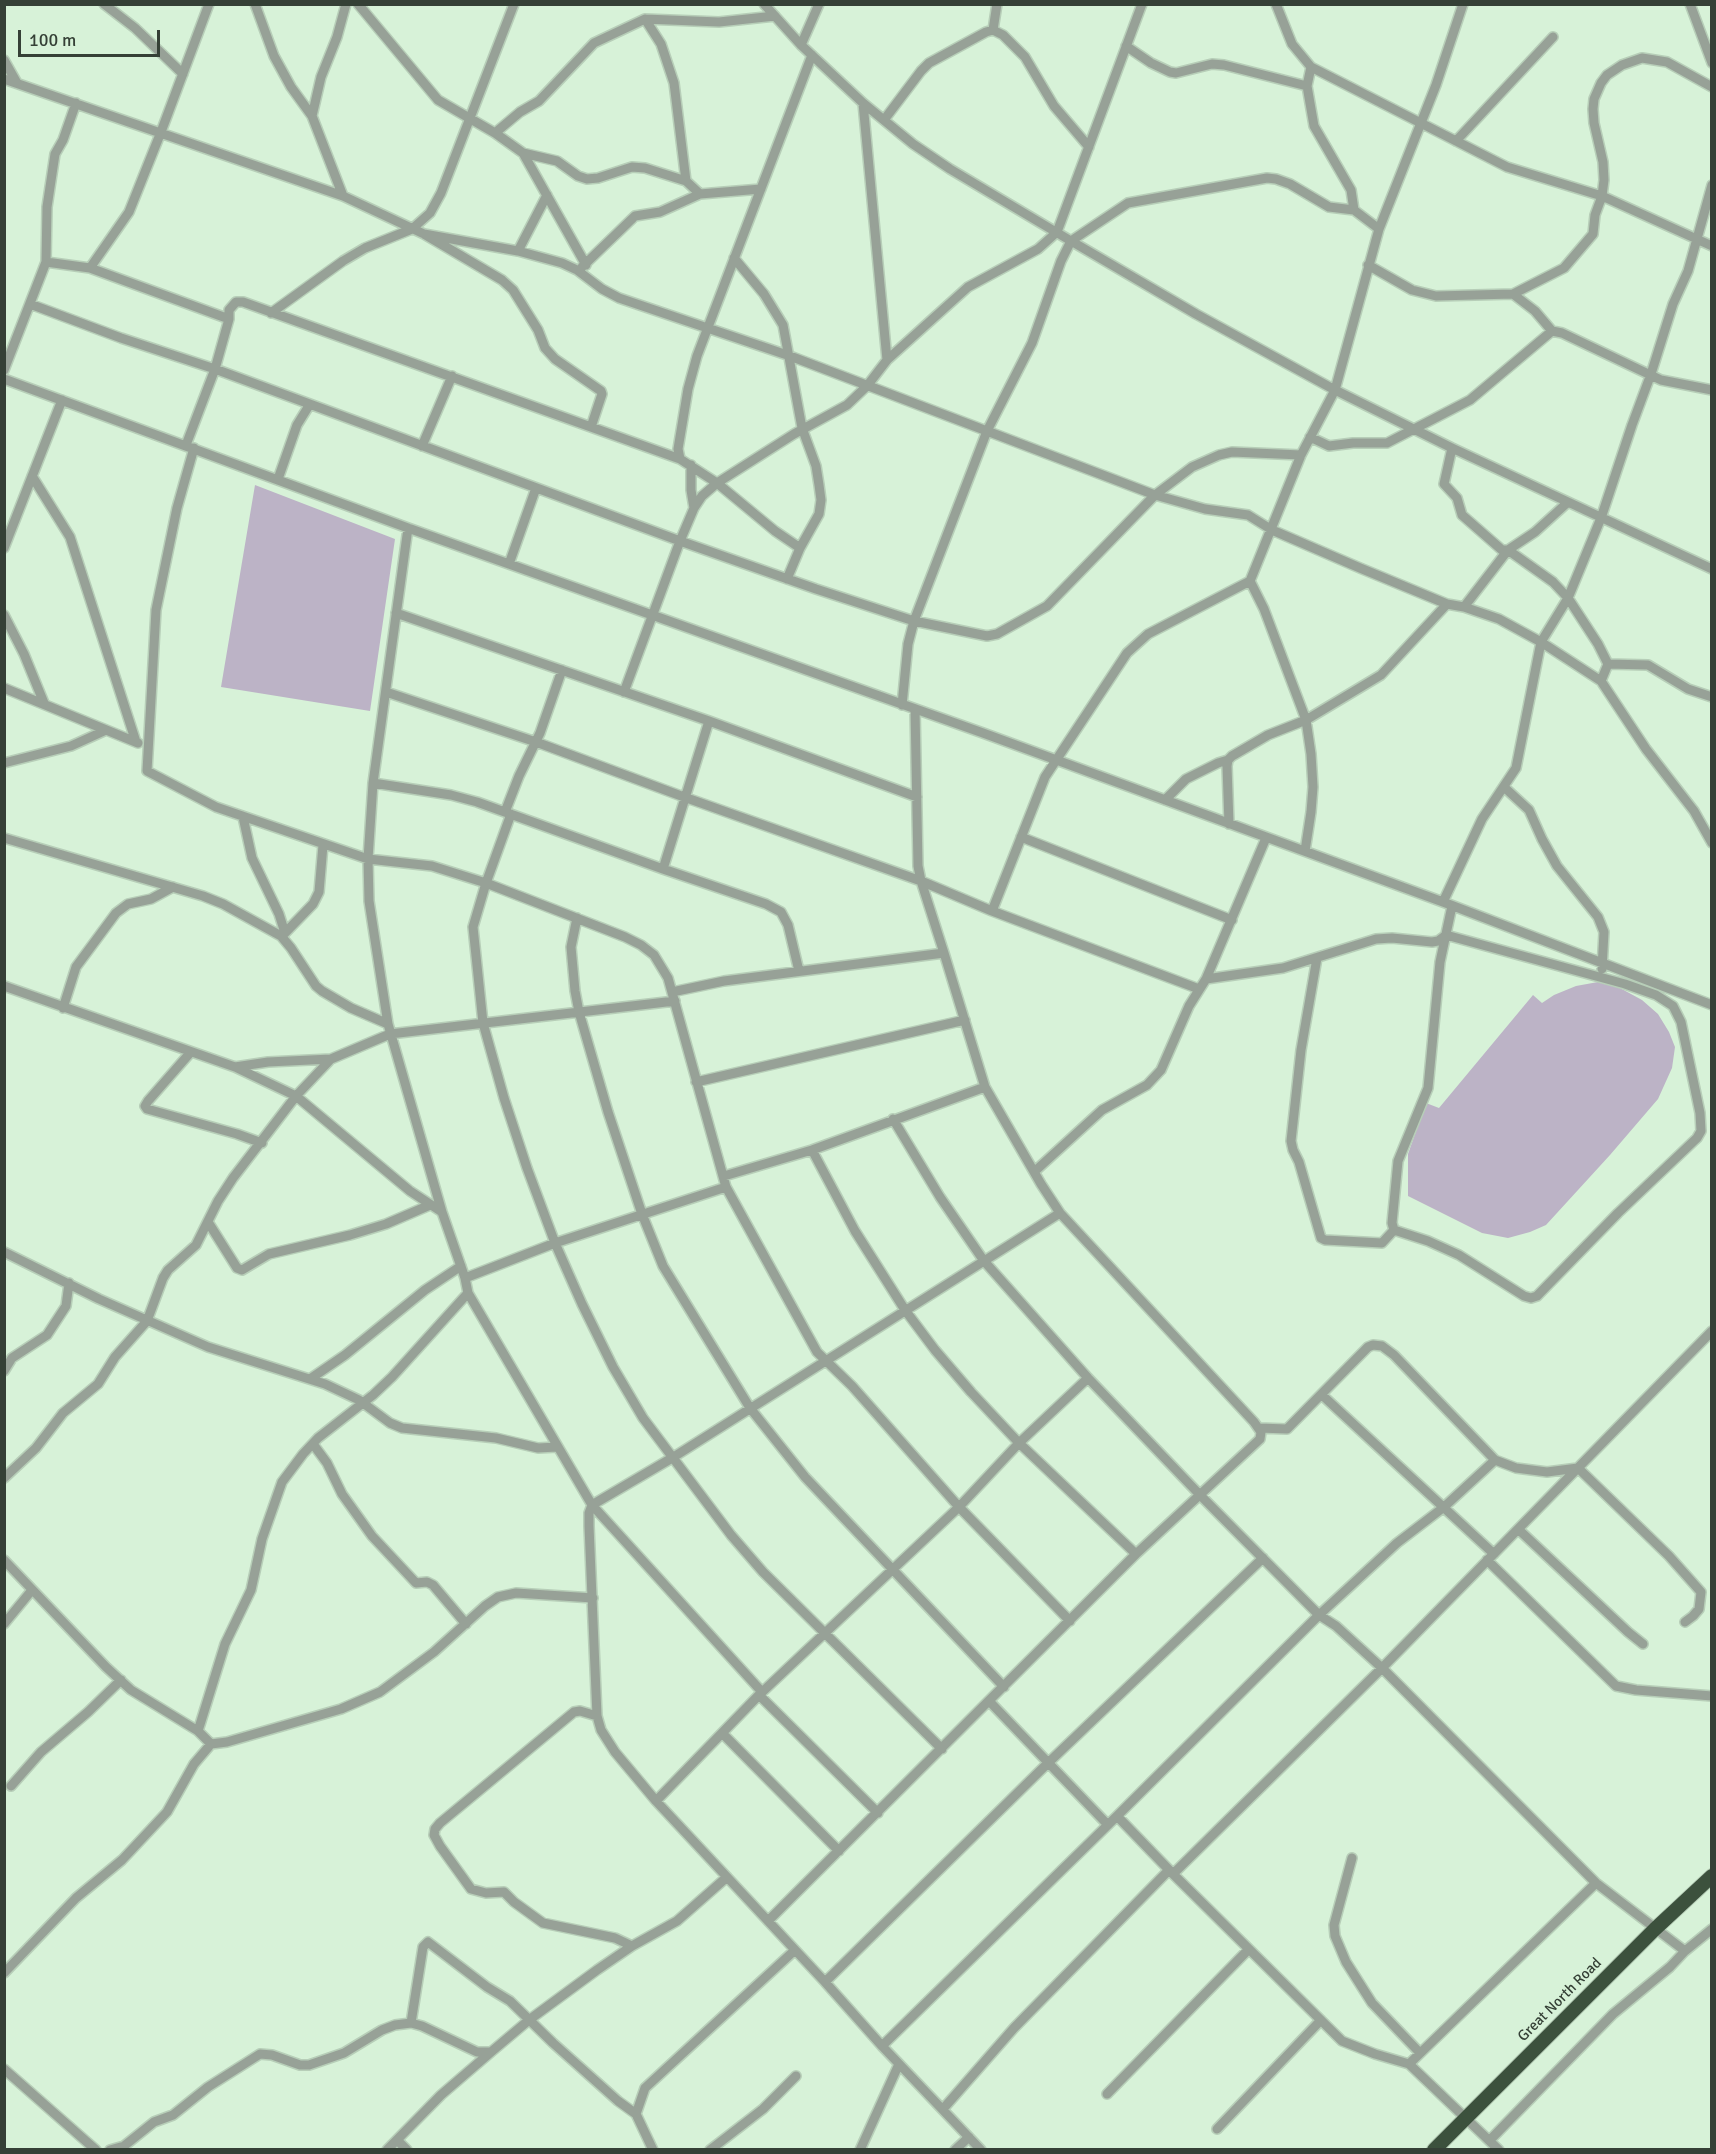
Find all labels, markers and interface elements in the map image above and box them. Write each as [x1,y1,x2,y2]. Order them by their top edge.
scale bar [21,18,164,56]
text: 100 m [29,29,76,51]
street label: Great North Road [1514,1954,1606,2046]

